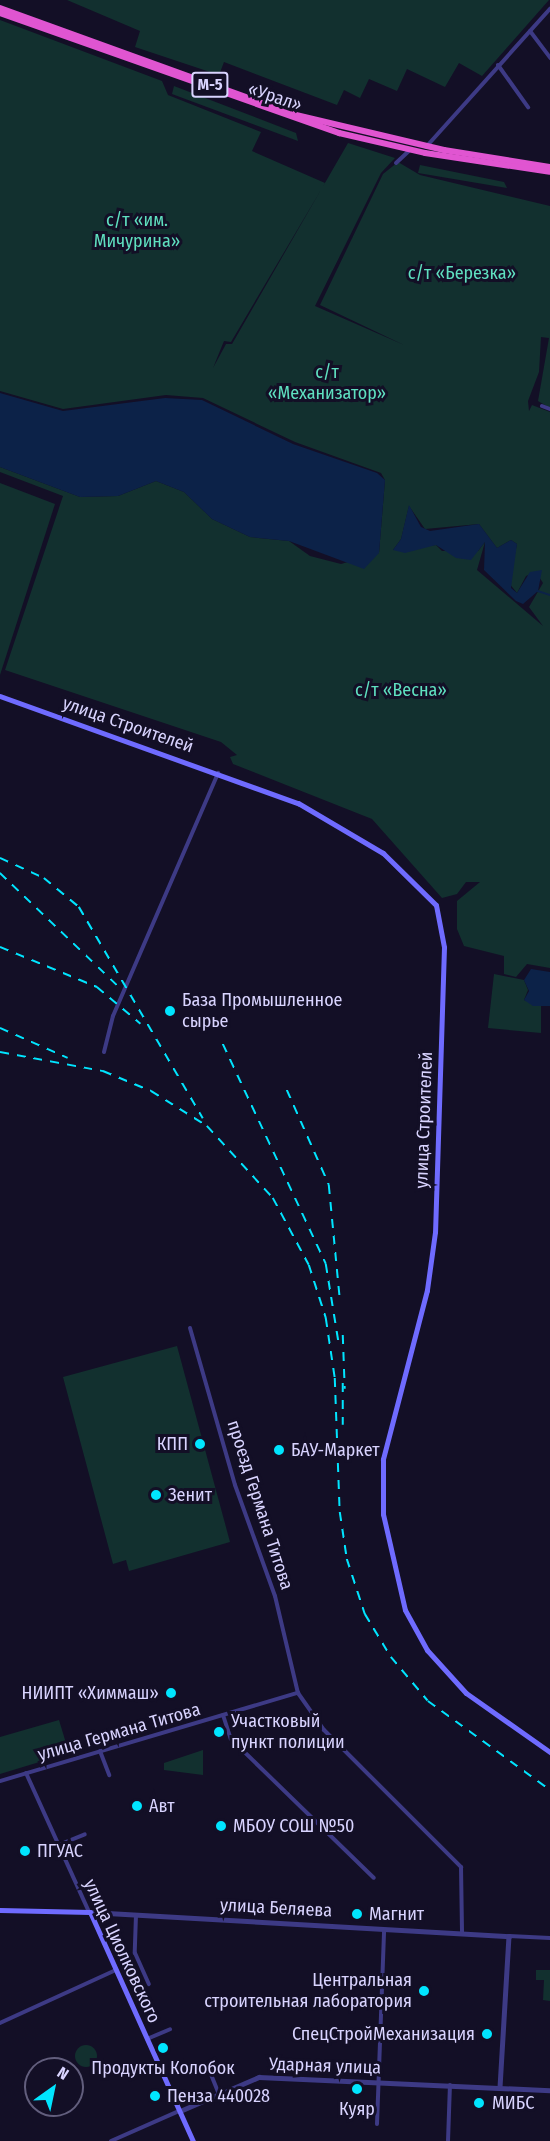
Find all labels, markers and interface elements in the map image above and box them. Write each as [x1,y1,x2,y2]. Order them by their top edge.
road number: М-5 [190,72,230,98]
street label: «Урал» [245,78,305,116]
park label: с/т «им. Мичурина» [94,210,180,252]
park label: с/т «Березка» [408,262,516,284]
park label: с/т «Механизатор» [268,362,386,404]
park label: с/т «Весна» [355,679,447,701]
street label: улица Строителей [60,692,196,758]
place label: База Промышленное сырье [182,990,343,1032]
marker: База Промышленное сырье [163,1004,177,1018]
street label: улица Строителей [411,1051,437,1189]
street label: проезд Германа Титова [222,1417,298,1593]
place label: КПП [157,1433,188,1455]
marker: КПП [193,1437,207,1451]
place label: БАУ-Маркет [291,1439,379,1461]
marker: БАУ-Маркет [272,1443,286,1457]
place label: Зенит [168,1484,212,1506]
marker: Зенит [149,1488,163,1502]
place label: НИИПТ «Химмаш» [21,1682,159,1704]
marker: НИИПТ «Химмаш» [164,1686,178,1700]
street label: улица Германа Титова [35,1698,203,1766]
place label: Участковый пункт полиции [231,1711,345,1754]
marker: Участковый пункт полиции [212,1725,226,1739]
place label: Авт [149,1795,174,1817]
marker: Авт [130,1799,144,1813]
place label: МБОУ СОШ №50 [233,1815,354,1837]
marker: МБОУ СОШ №50 [214,1819,228,1833]
place label: ПГУАС [37,1840,83,1862]
marker: ПГУАС [18,1844,32,1858]
street label: улица Циолковского [79,1875,165,2027]
street label: улица Беляева [219,1894,333,1922]
place label: Магнит [369,1903,424,1925]
marker: Магнит [350,1907,364,1921]
place label: Центральная строительная лаборатория [204,1970,412,2012]
marker: Центральная строительная лаборатория [417,1984,431,1998]
place label: СпецСтройМеханизация [292,2023,475,2045]
marker: СпецСтройМеханизация [480,2027,494,2041]
marker: Продукты Колобок [156,2041,170,2055]
street label: Ударная улица [269,2053,381,2079]
north arrow [24,2057,84,2117]
place label: Продукты Колобок [91,2057,235,2079]
text: N [54,2063,72,2084]
marker: Куяр [350,2082,364,2096]
place label: Пенза 440028 [167,2085,270,2107]
marker: Пенза 440028 [148,2089,162,2103]
place label: МИБС [492,2092,534,2114]
marker: МИБС [470,2094,488,2112]
place label: Куяр [339,2098,375,2120]

